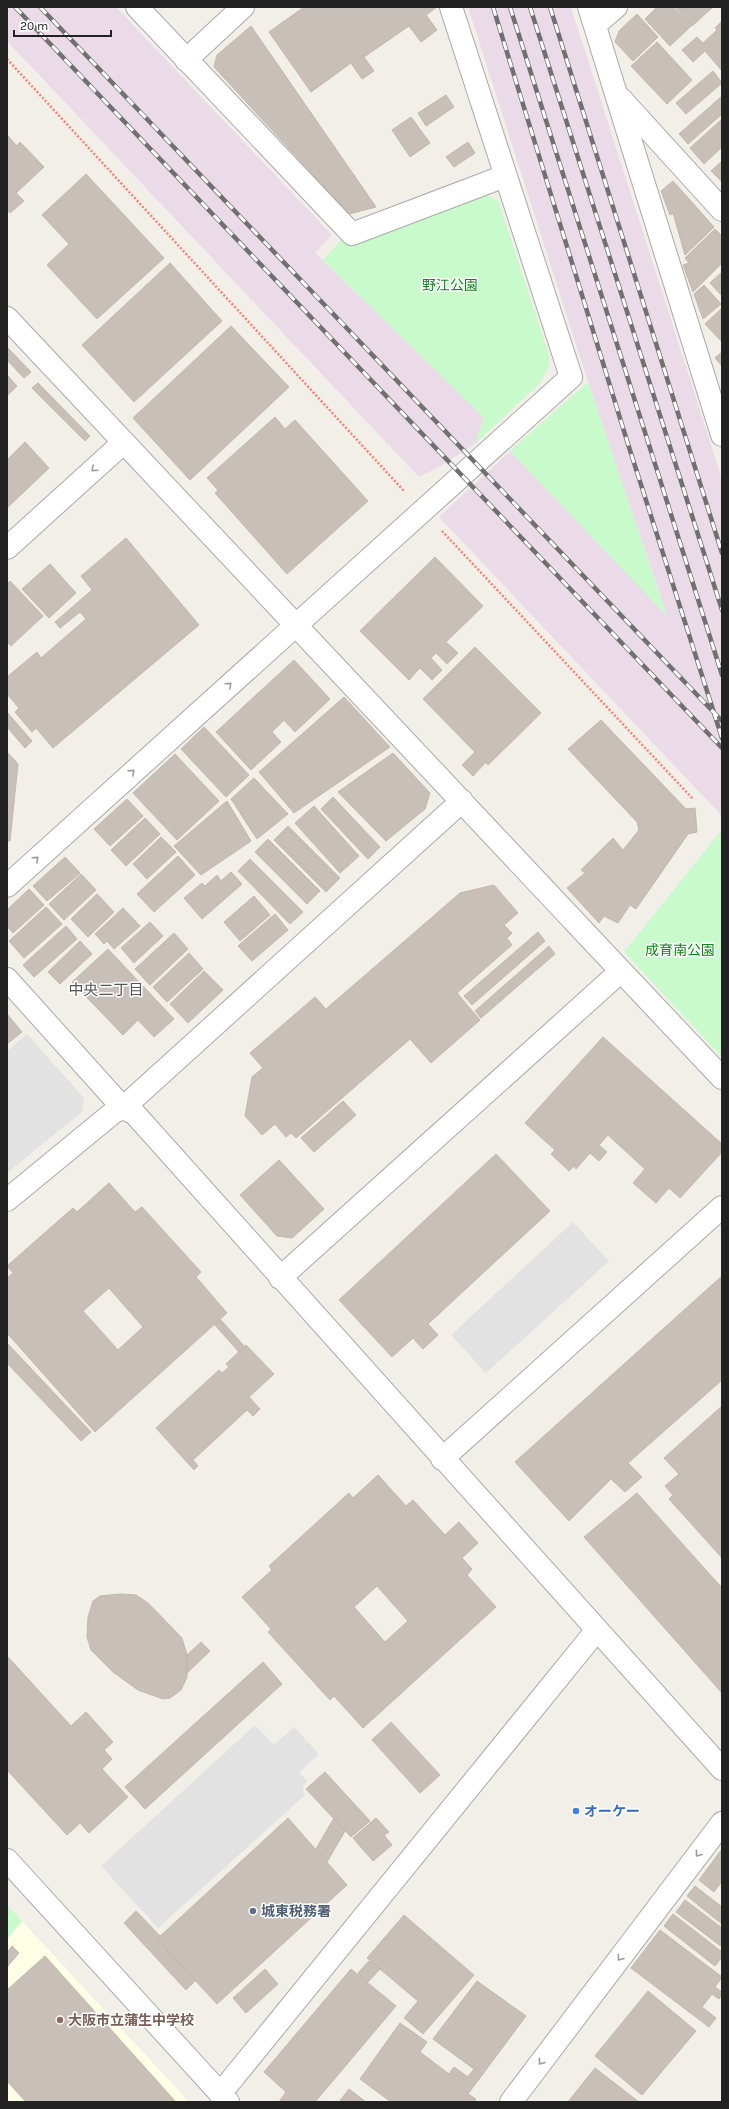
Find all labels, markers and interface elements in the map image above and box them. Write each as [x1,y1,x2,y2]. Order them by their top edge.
scale bar [14,12,111,38]
text: 20 m [20,19,48,33]
park label: 野江公園 [422,277,478,294]
one-way arrow [91,465,99,472]
one-way arrow [224,683,232,690]
one-way arrow [128,770,135,777]
one-way arrow [31,857,39,864]
park label: 成育南公園 [645,942,715,959]
district label: 中央二丁目 [68,981,144,999]
place label: オーケー [584,1803,640,1820]
marker: オーケー [571,1806,581,1816]
one-way arrow [696,1850,703,1857]
place label: 城東税務署 [261,1903,331,1920]
marker: 城東税務署 [248,1906,258,1916]
one-way arrow [618,1953,625,1960]
place label: 大阪市立蒲生中学校 [68,2012,194,2029]
marker: 大阪市立蒲生中学校 [55,2015,65,2025]
one-way arrow [539,2057,546,2064]

